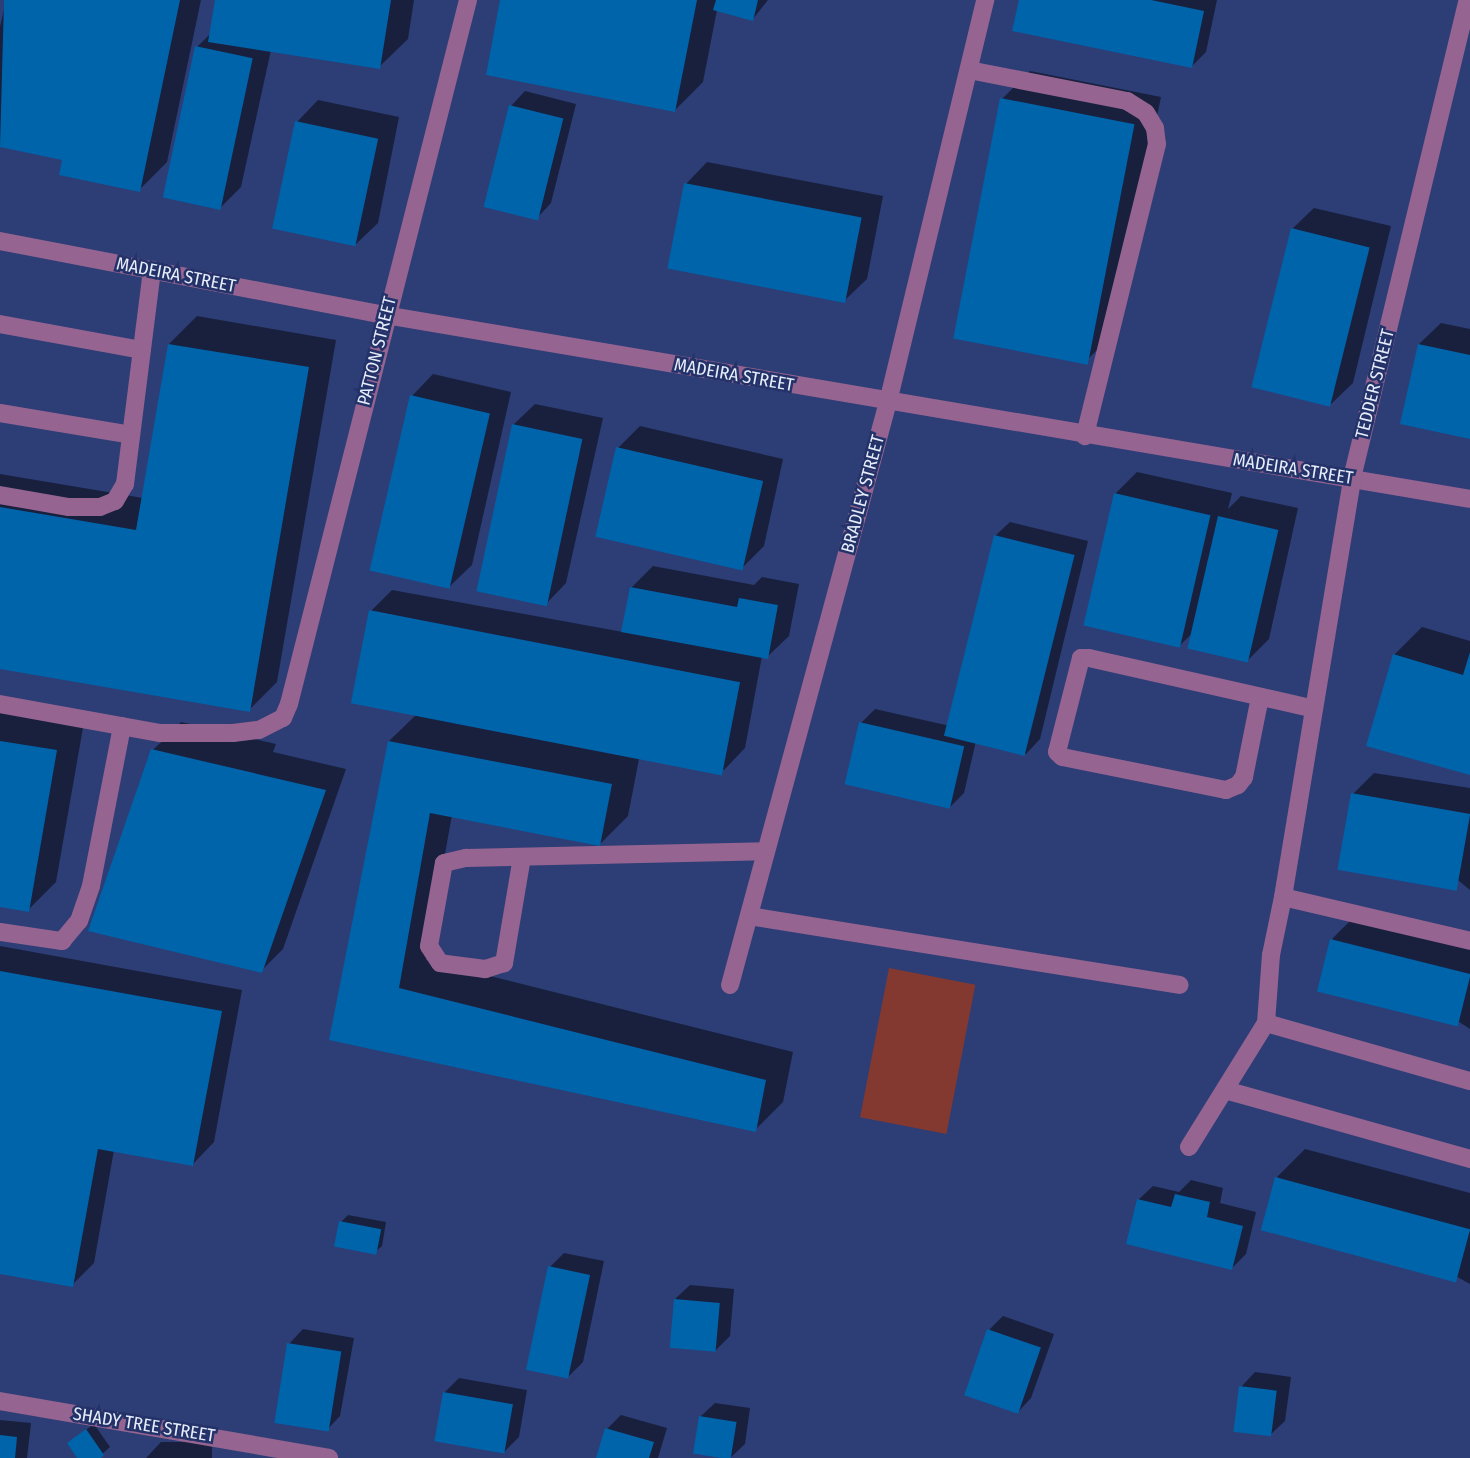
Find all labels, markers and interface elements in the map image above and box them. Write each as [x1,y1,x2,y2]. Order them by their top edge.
street label: MADEIRA STREET [114,253,238,297]
street label: PATTON STREET [353,294,401,408]
street label: TEDDER STREET [1351,327,1399,441]
street label: MADEIRA STREET [672,354,796,396]
street label: BRADLEY STREET [837,433,889,555]
street label: MADEIRA STREET [1231,449,1355,489]
street label: SHADY TREE STREET [71,1403,217,1447]

